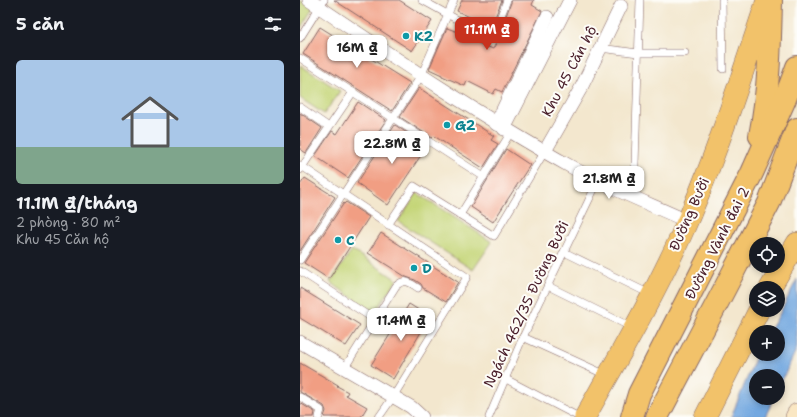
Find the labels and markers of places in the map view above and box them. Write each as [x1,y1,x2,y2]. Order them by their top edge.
pin: 11.1M ₫ [450,17,524,51]
place label: K2 [414,27,433,45]
marker: K2 [401,31,411,41]
pin: 16M ₫ [329,35,385,69]
place label: G2 [455,116,476,134]
marker: G2 [442,120,452,130]
pin: 22.8M ₫ [355,131,429,165]
pin: 21.8M ₫ [572,166,646,200]
place label: C [346,231,355,249]
marker: C [333,235,343,245]
place label: D [422,259,432,277]
marker: D [409,263,419,273]
pin: 11.4M ₫ [364,308,438,342]

